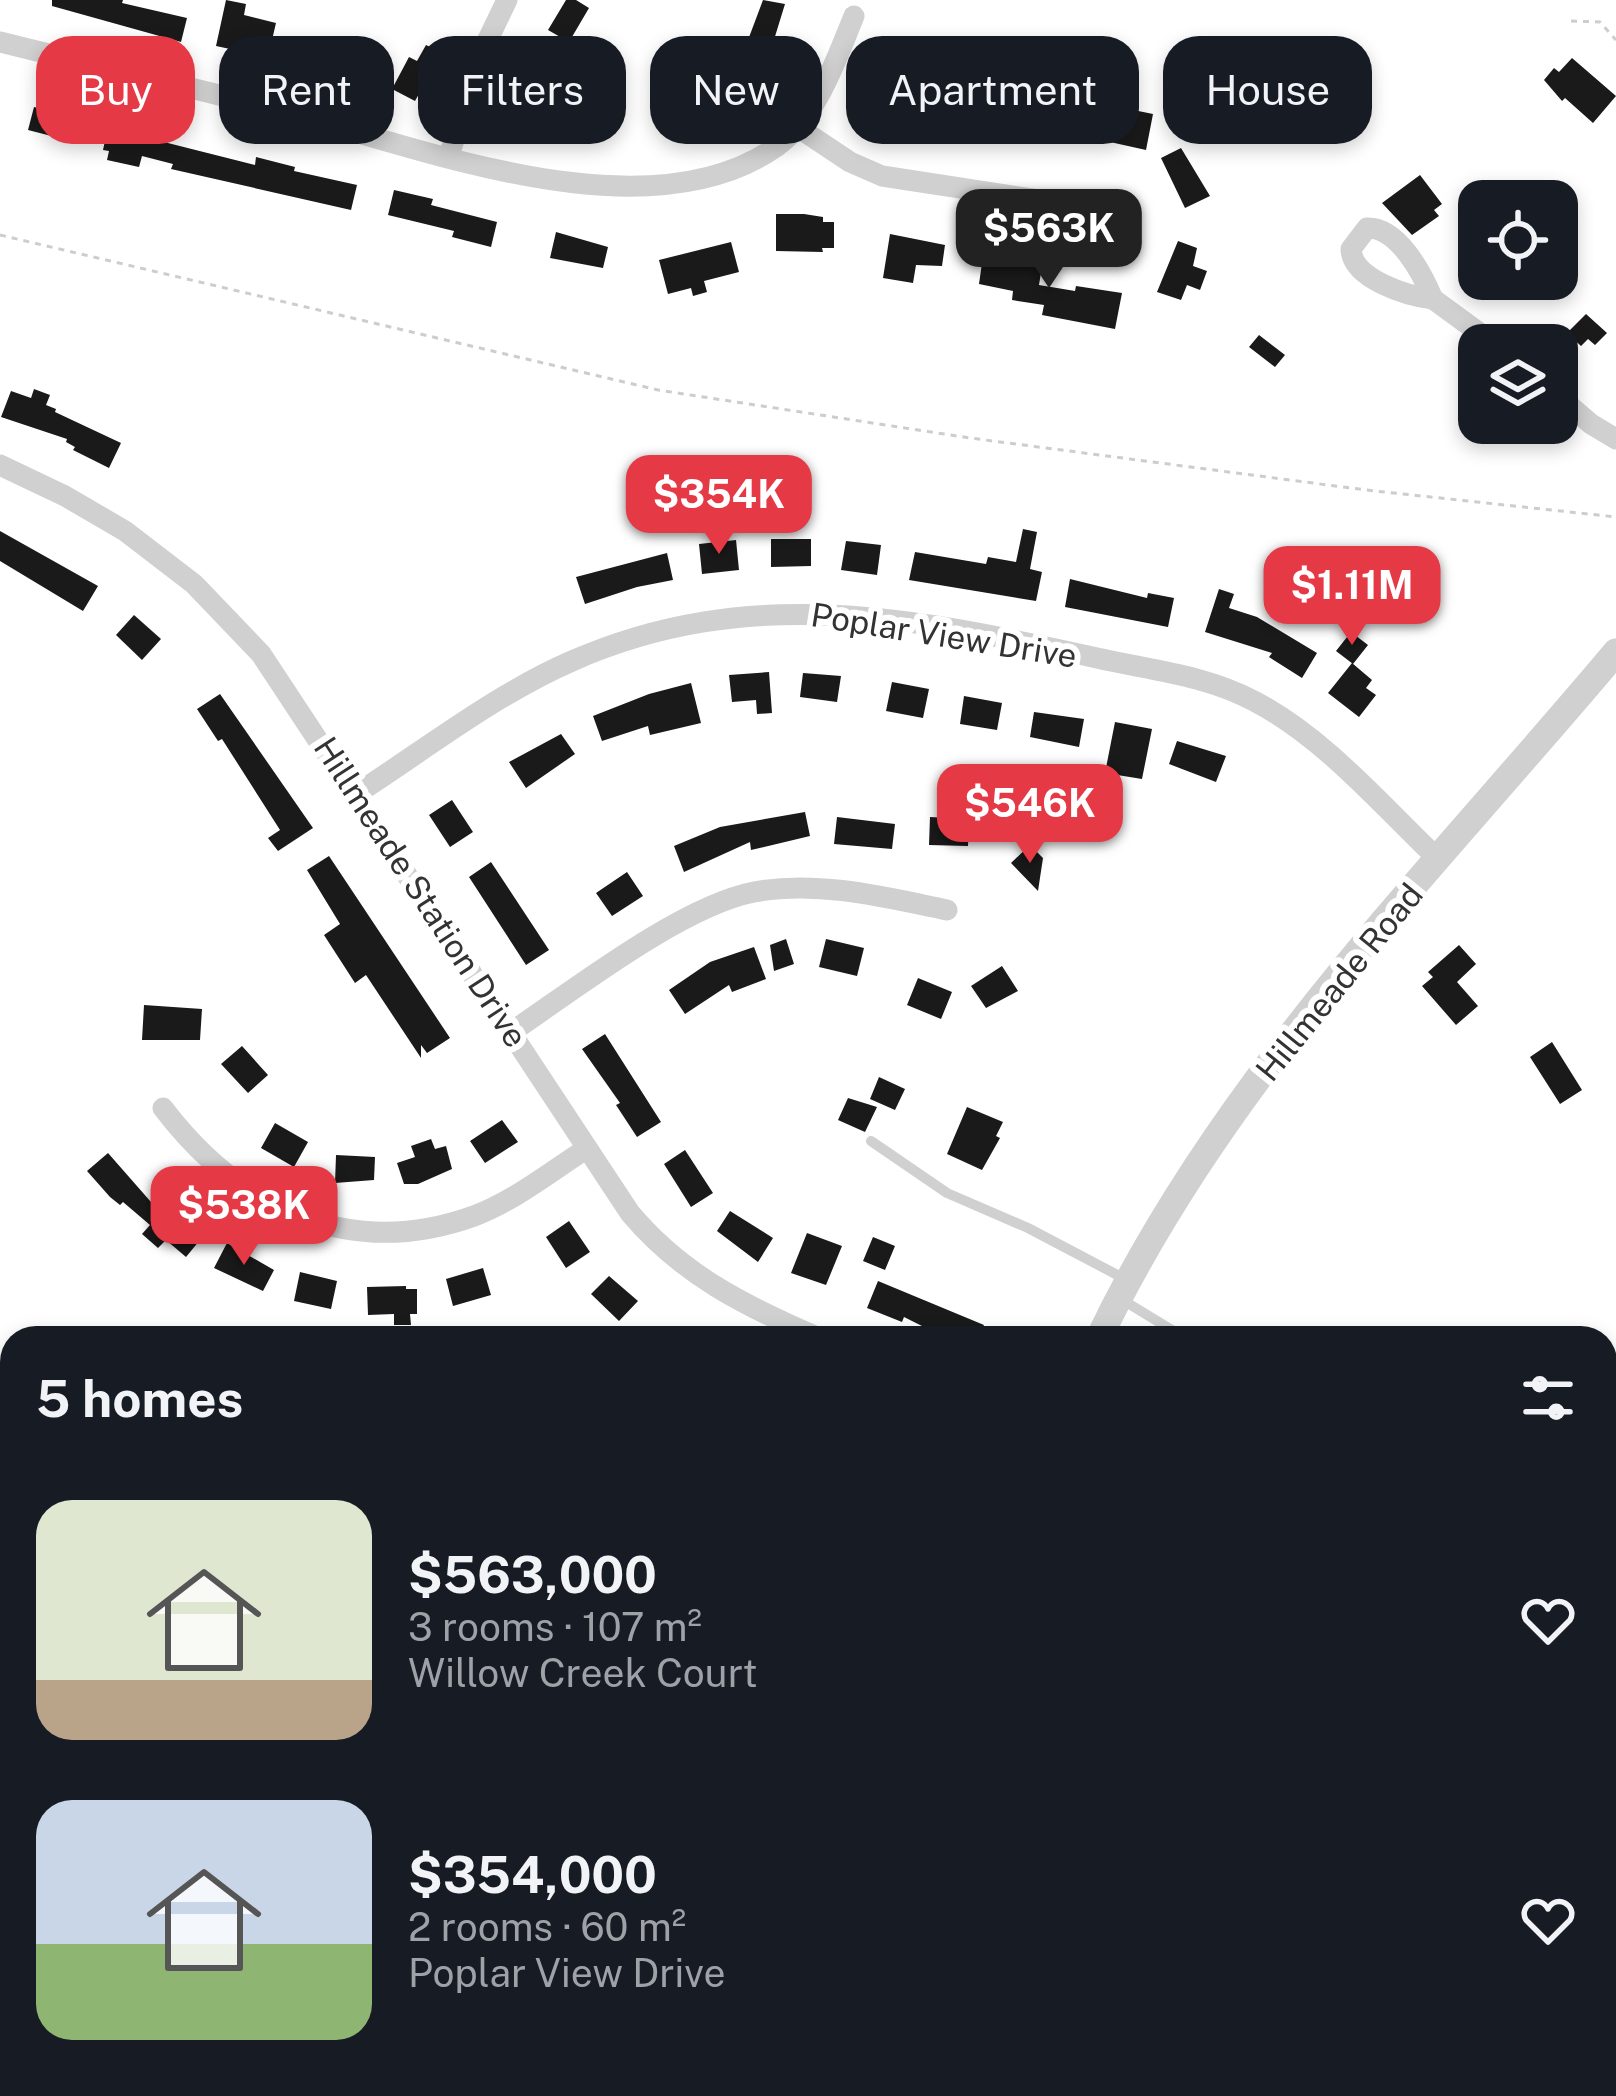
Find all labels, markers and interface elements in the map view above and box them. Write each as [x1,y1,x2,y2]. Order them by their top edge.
chip: Buy [36,36,195,144]
chip: Rent [219,36,394,144]
chip: Filters [418,36,626,144]
chip: New [650,36,822,144]
chip: Apartment [846,36,1139,144]
chip: House [1163,36,1372,144]
map controls [1458,180,1578,444]
button: locate [1458,180,1578,300]
pin: $563K [965,189,1133,291]
text: $563K [983,205,1115,251]
button: layers [1458,324,1578,444]
pin: $354K [635,455,803,557]
text: $354K [653,471,785,517]
pin: $1.11M [1254,546,1450,648]
text: $1.11M [1291,562,1413,608]
street label: Poplar View Drive [808,595,1080,675]
street label: Hillmeade Station Drive [307,730,535,1054]
pin: $546K [946,764,1114,866]
text: $546K [964,780,1096,826]
street label: Hillmeade Road [1248,876,1430,1088]
pin: $538K [160,1166,328,1268]
text: $538K [178,1182,310,1228]
icon: filters [1515,1365,1581,1431]
text: 5 homes [36,1369,243,1428]
text: $563,000 [408,1545,657,1604]
icon: home [132,1548,276,1692]
icon: heart [1515,1587,1581,1653]
text: 3 rooms · 107 m² [408,1604,702,1650]
text: Willow Creek Court [408,1650,758,1696]
text: $354,000 [408,1845,657,1904]
icon: home [132,1848,276,1992]
icon: heart [1515,1887,1581,1953]
text: 2 rooms · 60 m² [408,1904,686,1950]
text: Poplar View Drive [408,1950,726,1996]

